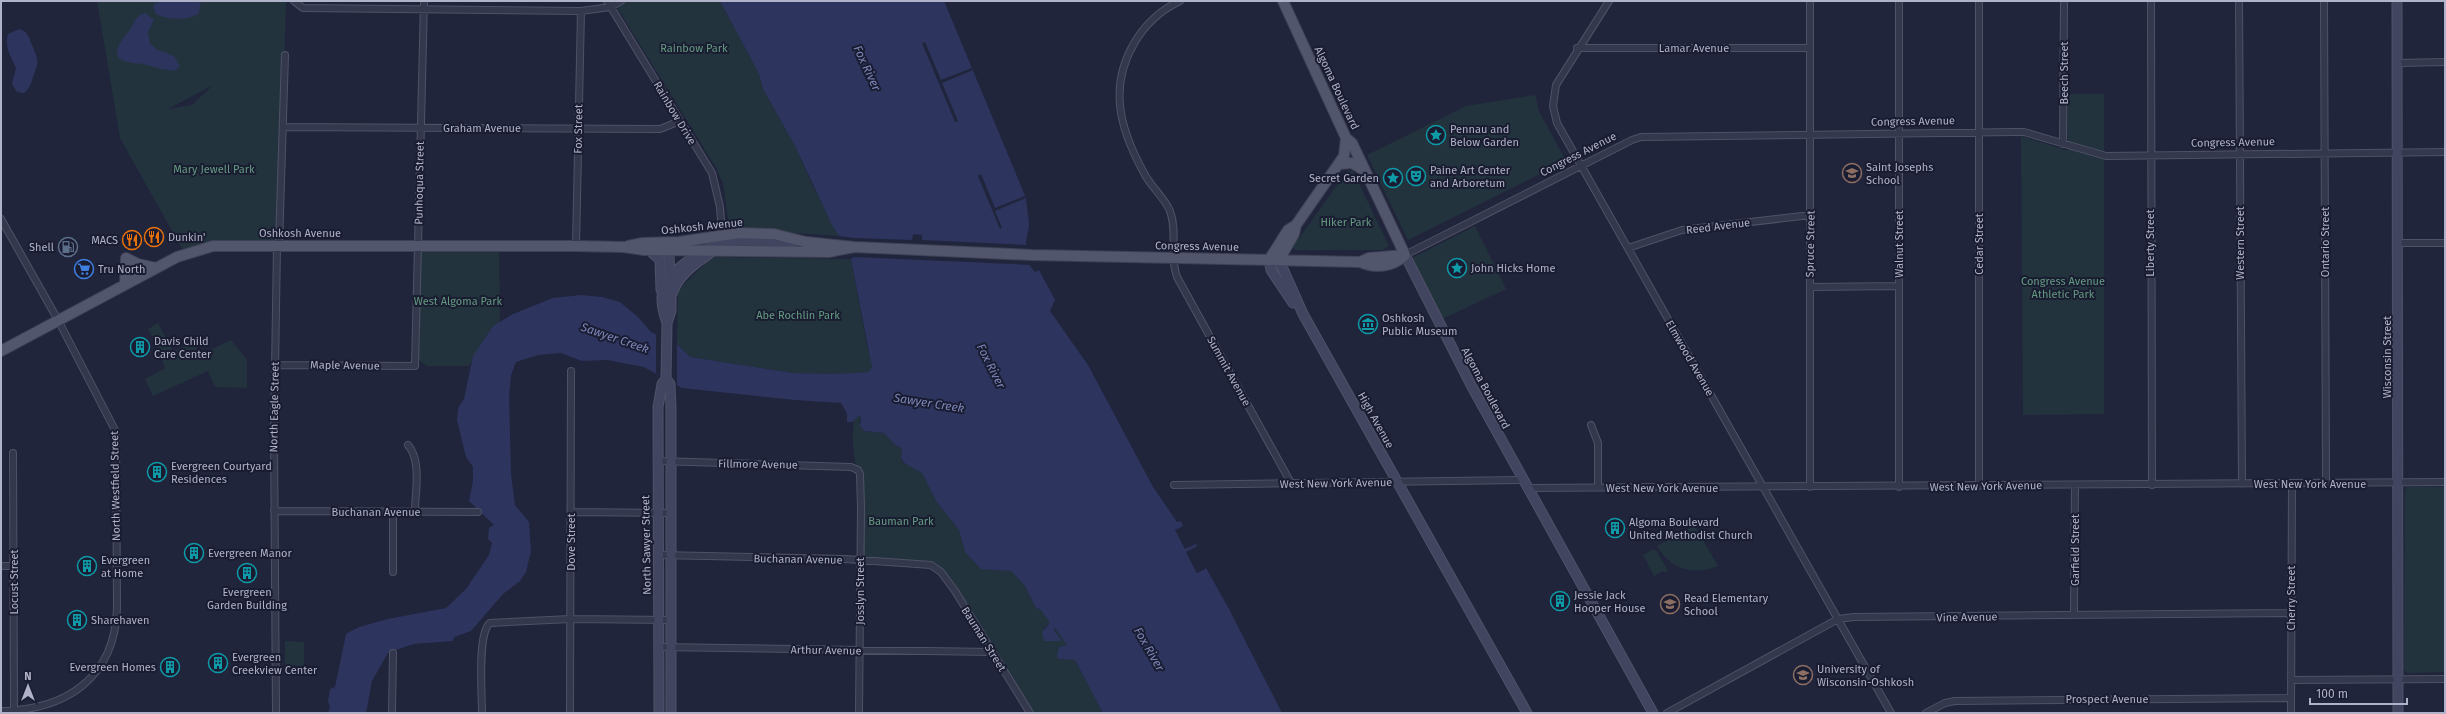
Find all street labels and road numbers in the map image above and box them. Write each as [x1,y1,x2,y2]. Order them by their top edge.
street label: Beech Street [2058,41,2071,105]
street label: Lamar Avenue [1659,42,1729,55]
street label: Algoma Boulevard [1312,45,1361,132]
street label: Rainbow Drive [651,79,699,147]
street label: Fox Street [572,104,585,154]
street label: Congress Avenue [1871,114,1955,129]
street label: Graham Avenue [443,122,521,135]
street label: Congress Avenue [1538,130,1619,179]
street label: Congress Avenue [2191,135,2275,150]
street label: Punhoqua Street [412,141,427,225]
street label: Western Street [2234,206,2247,280]
street label: Ontario Street [2319,207,2332,277]
street label: Liberty Street [2144,209,2157,277]
street label: Spruce Street [1803,210,1818,278]
street label: Walnut Street [1893,210,1906,278]
street label: Cedar Street [1973,213,1986,275]
street label: Oshkosh Avenue [661,216,744,237]
street label: Reed Avenue [1685,216,1751,237]
street label: Oshkosh Avenue [259,227,341,240]
street label: Congress Avenue [1155,239,1239,254]
street label: Wisconsin Street [2381,316,2394,398]
street label: Elmwood Avenue [1663,318,1716,398]
street label: Summit Avenue [1204,334,1253,408]
street label: Algoma Boulevard [1459,345,1512,431]
street label: Maple Avenue [310,358,380,373]
street label: North Eagle Street [267,361,282,453]
street label: High Avenue [1355,390,1396,451]
street label: North Westfield Street [108,431,123,541]
street label: Fillmore Avenue [718,457,798,472]
street label: West New York Avenue [1280,476,1392,491]
street label: West New York Avenue [2254,478,2366,491]
street label: West New York Avenue [1930,479,2042,494]
street label: West New York Avenue [1606,482,1718,495]
street label: North Sawyer Street [639,495,654,595]
street label: Buchanan Avenue [331,506,421,519]
street label: Dove Street [565,513,578,571]
street label: Garfield Street [2069,514,2082,586]
street label: Locust Street [8,549,21,615]
street label: Buchanan Avenue [753,552,843,567]
street label: Josslyn Street [854,557,867,625]
street label: Cherry Street [2285,565,2298,631]
street label: Bauman Street [959,605,1009,674]
street label: Vine Avenue [1936,610,1998,625]
street label: Arthur Avenue [790,643,862,658]
street label: Prospect Avenue [2066,693,2148,706]

